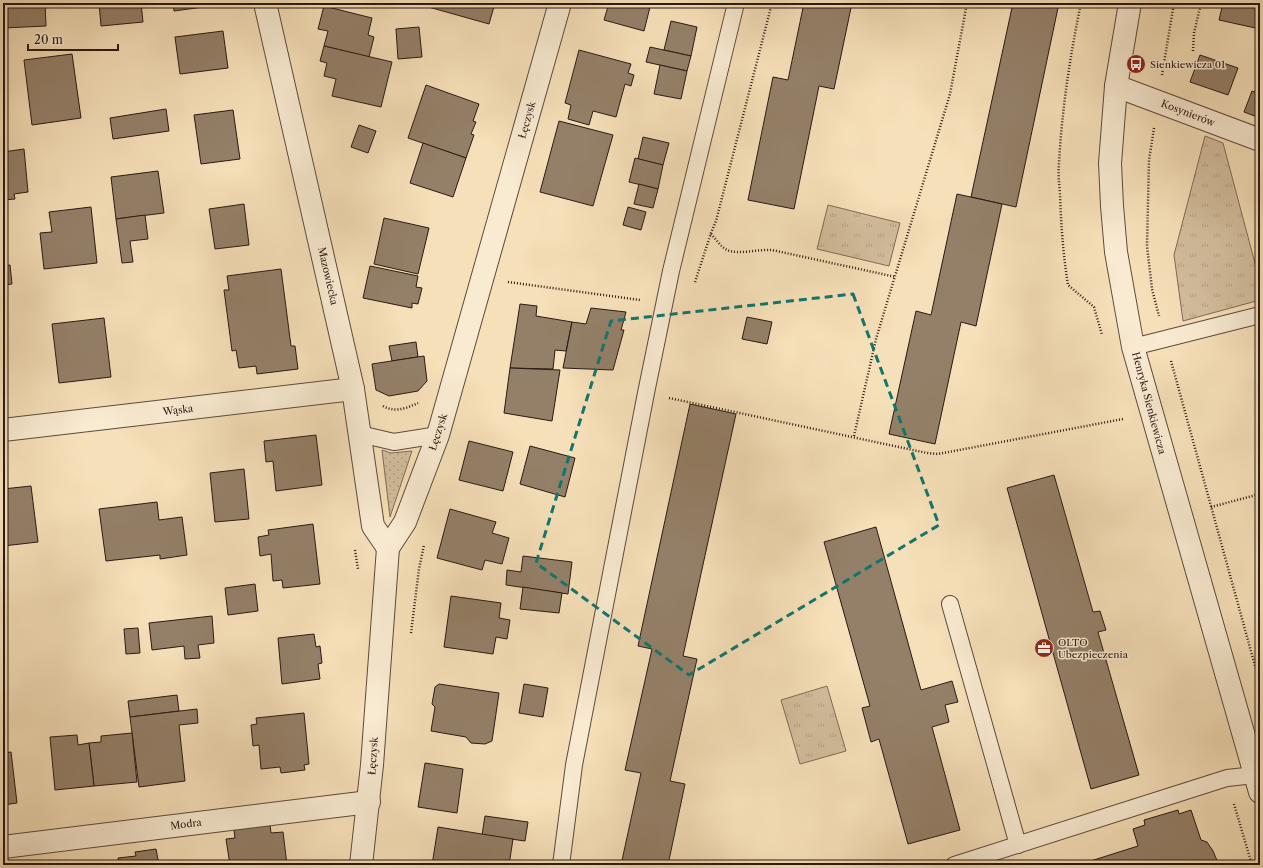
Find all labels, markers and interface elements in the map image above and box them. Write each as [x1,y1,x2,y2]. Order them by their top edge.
scale bar [28,26,118,52]
text: 20 m [34,32,63,47]
bus stop icon: Sienkiewicza 01 [1125,53,1147,75]
place label: Sienkiewicza 01 [1150,58,1226,71]
street label: Kosynierów [1159,97,1217,129]
street label: Łęczysk [516,99,539,140]
street label: Mazowiecka [315,246,341,307]
street label: Henryka Sienkiewicza [1129,350,1169,456]
street label: Wąska [161,402,195,418]
street label: Łęczysk [426,411,450,452]
place label: OLTO Ubezpieczenia [1058,636,1129,661]
office icon: OLTO Ubezpieczenia [1033,637,1055,659]
street label: Łęczysk [365,735,381,775]
street label: Modra [170,816,203,832]

